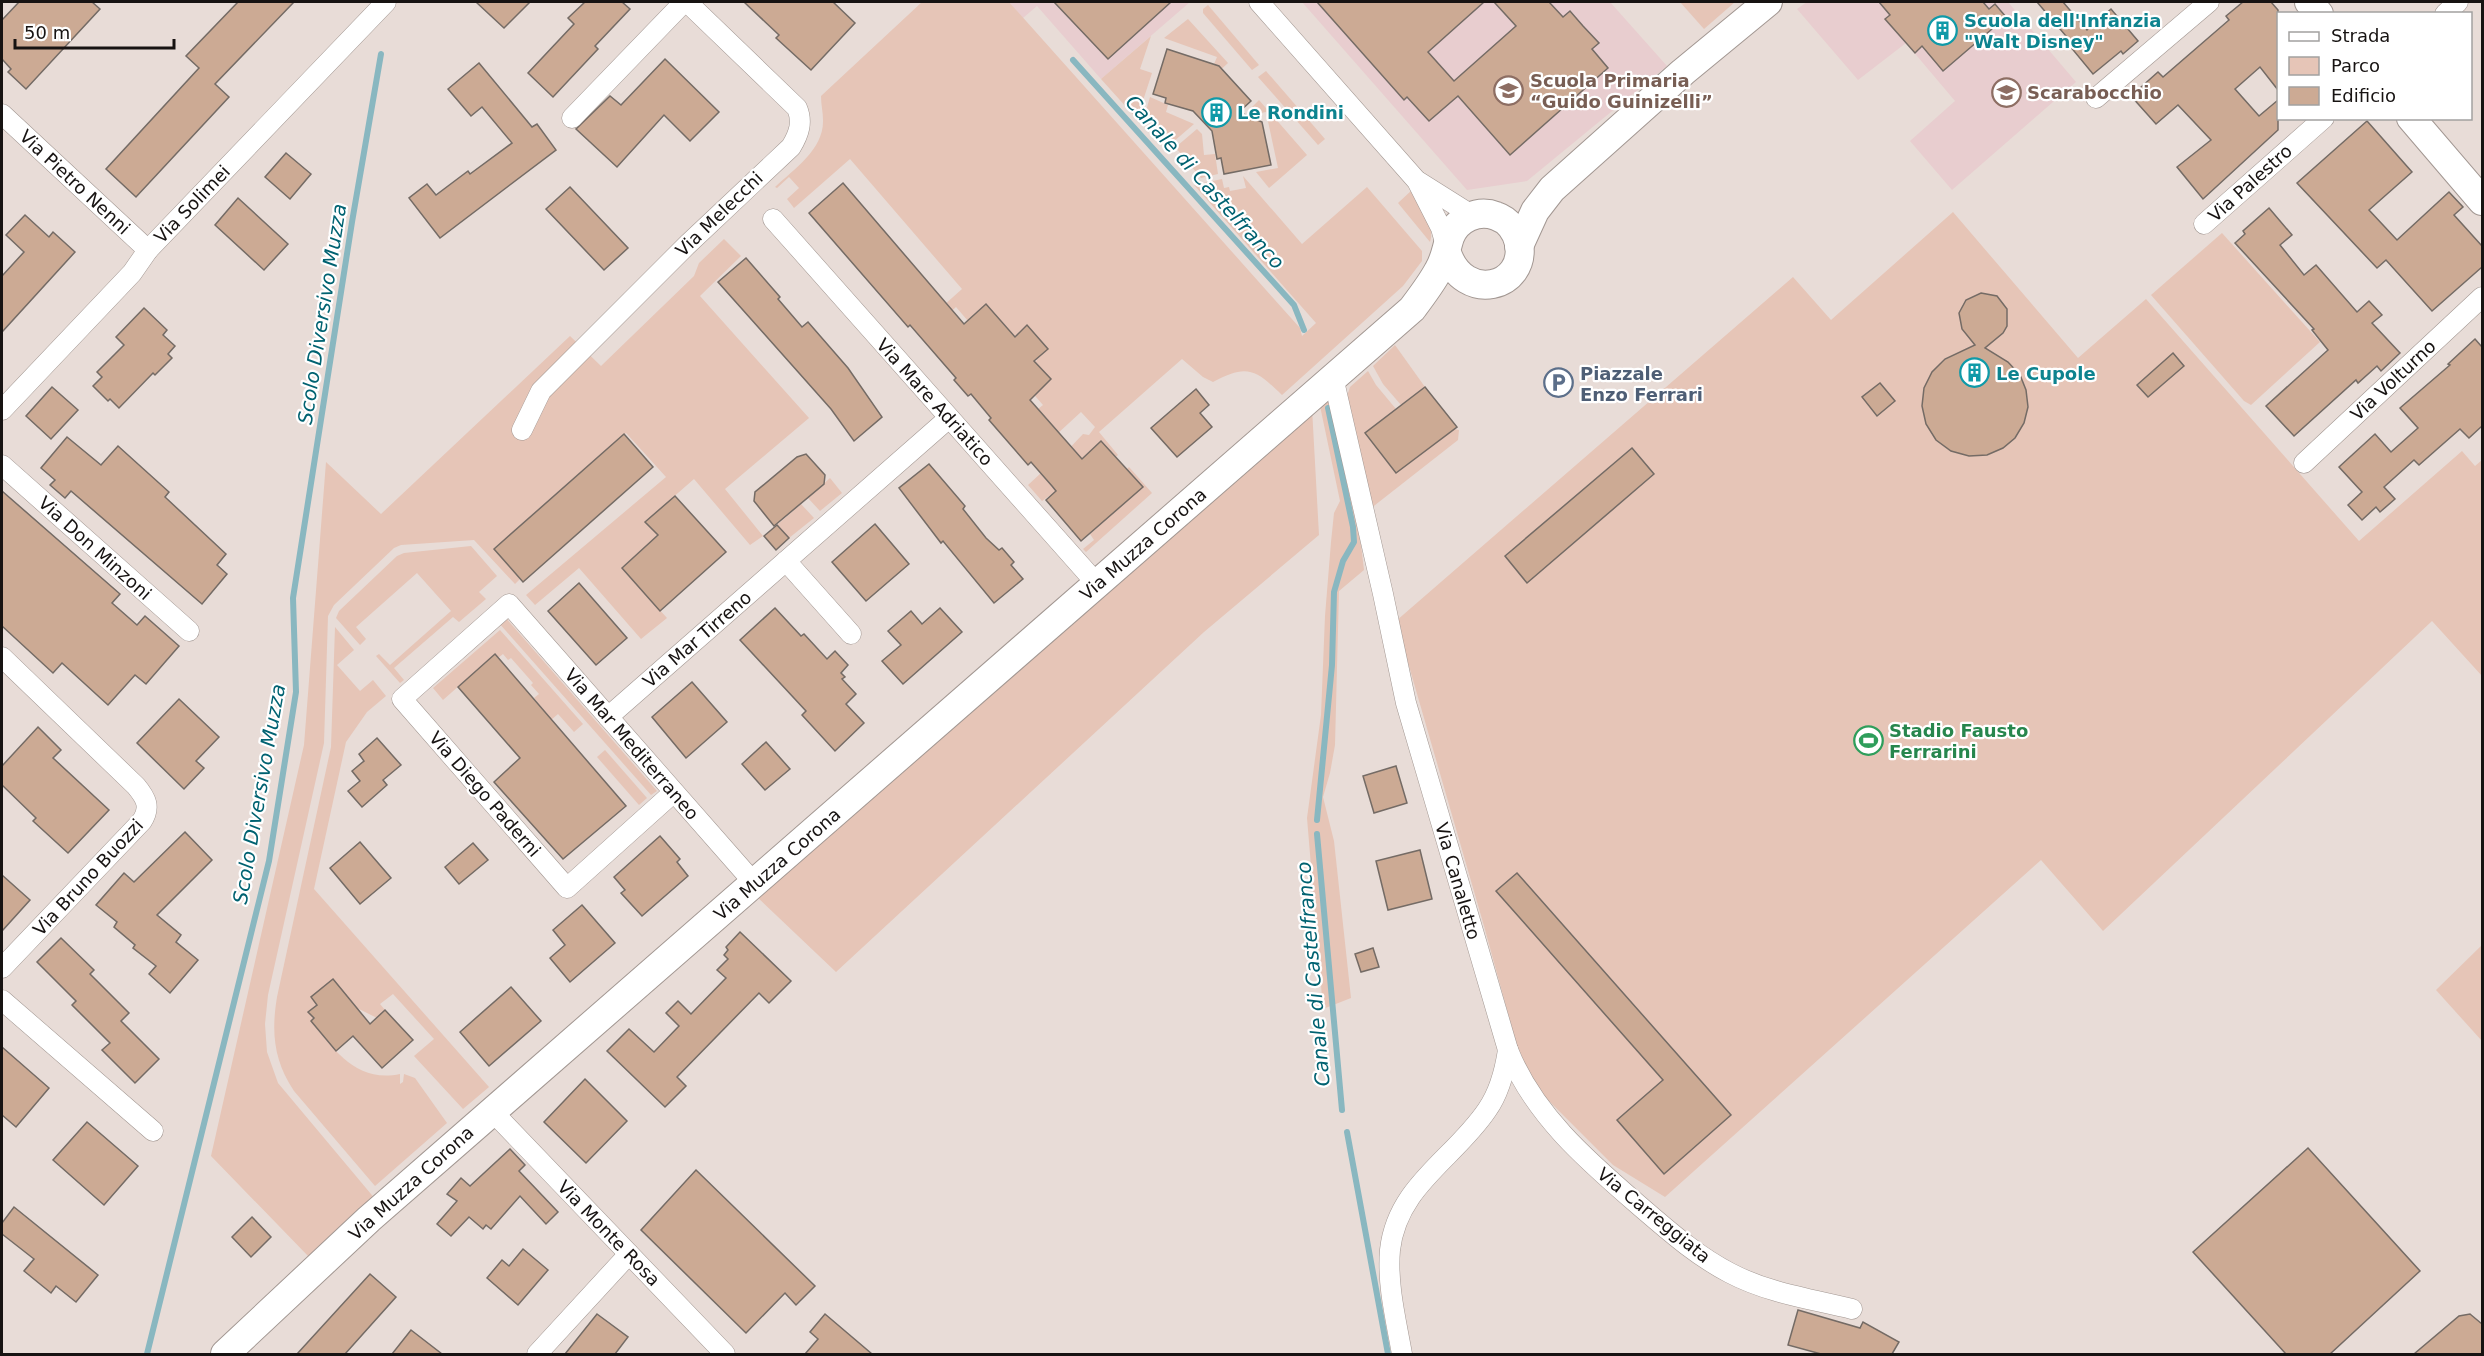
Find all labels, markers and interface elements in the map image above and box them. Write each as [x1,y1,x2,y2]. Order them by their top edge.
place label: Scuola dell'Infanzia "Walt Disney" [1964,10,2161,52]
scale bar [15,12,174,50]
legend [2277,12,2472,120]
building icon: Scuola dell'Infanzia "Walt Disney" [1927,14,1959,46]
text: 50 m [24,22,70,43]
text: Strada [2331,25,2390,46]
text: Parco [2331,55,2380,76]
place label: Scuola Primaria “Guido Guinizelli” [1530,70,1713,112]
school or university icon: Scuola Primaria “Guido Guinizelli” [1493,74,1525,106]
school or university icon: Scarabocchio [1990,76,2022,108]
place label: Scarabocchio [2027,82,2162,103]
text: Edificio [2331,85,2396,106]
water label: Canale di Castelfranco [1121,90,1289,274]
building icon: Le Rondini [1200,96,1232,128]
place label: Le Rondini [1237,102,1344,123]
street label: Via Pietro Nenni [15,125,135,239]
street label: Via Palestro [2204,140,2296,226]
street label: Via Solimei [150,161,234,247]
street label: Via Melecchi [671,167,767,261]
water label: Scolo Diversivo Muzza [293,202,351,426]
street label: Via Mare Adriatico [872,334,998,470]
street label: Via Volturno [2346,335,2440,425]
building icon: Le Cupole [1959,357,1991,389]
place label: Piazzale Enzo Ferrari [1580,363,1703,405]
place label: Le Cupole [1996,363,2096,384]
parking icon: Piazzale Enzo Ferrari [1543,367,1575,399]
street label: Via Muzza Corona [1076,483,1210,605]
street label: Via Don Minzoni [34,492,156,604]
street label: Via Mar Tirreno [639,586,755,692]
street label: Via Mar Mediterraneo [561,664,703,824]
water label: Scolo Diversivo Muzza [228,682,290,906]
place label: Stadio Fausto Ferrarini [1889,720,2028,762]
sports icon: Stadio Fausto Ferrarini [1852,724,1884,756]
street label: Via Diego Paderni [425,727,545,861]
street label: Via Muzza Corona [710,803,844,925]
street label: Via Bruno Buozzi [29,814,147,940]
street label: Via Canaletto [1431,820,1485,942]
water label: Canale di Castelfranco [1291,861,1335,1087]
street label: Via Muzza Corona [344,1122,478,1244]
street label: Via Carreggiata [1593,1163,1715,1267]
street label: Via Monte Rosa [553,1176,665,1290]

